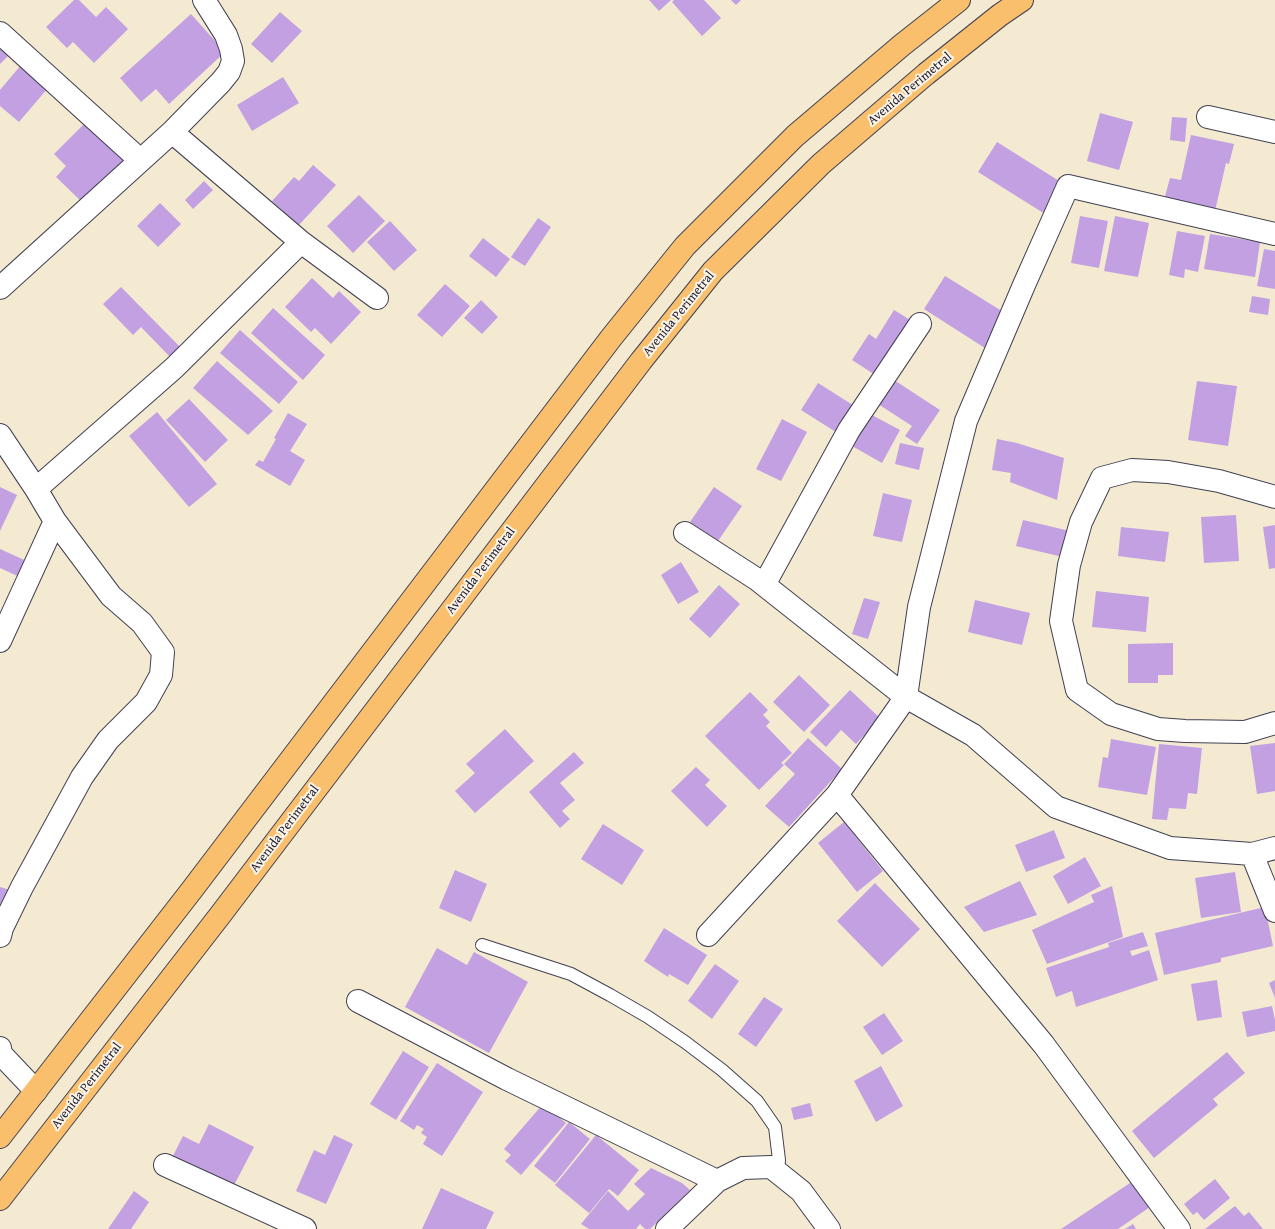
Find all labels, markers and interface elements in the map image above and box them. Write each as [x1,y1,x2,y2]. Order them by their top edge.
street label: Avenida Perimetral [865,49,955,129]
street label: Avenida Perimetral [640,268,718,360]
street label: Avenida Perimetral [443,524,519,618]
street label: Avenida Perimetral [247,782,323,876]
street label: Avenida Perimetral [49,1040,125,1132]

